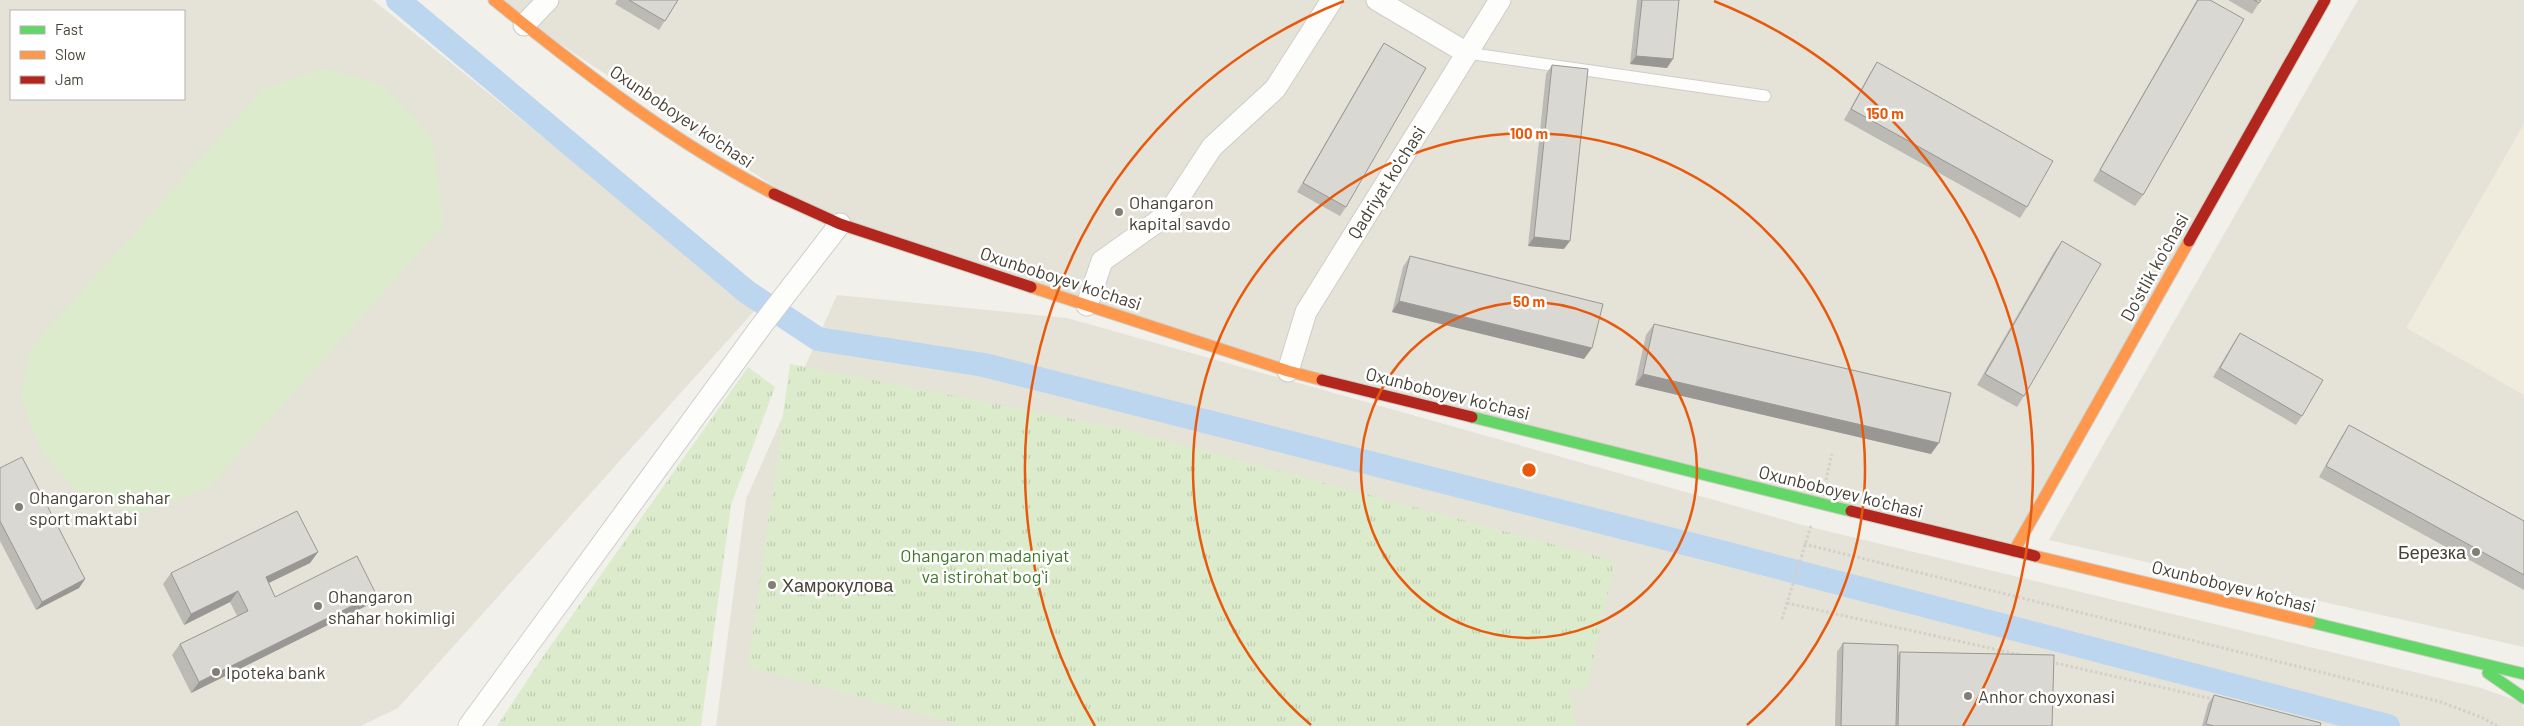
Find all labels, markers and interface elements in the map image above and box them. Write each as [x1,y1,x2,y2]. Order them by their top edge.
legend [10,10,185,100]
text: Fast [55,20,83,38]
text: Slow [55,45,86,63]
street label: Oxunboboyev ko'chasi [606,60,758,172]
text: Jam [55,70,84,88]
text: 150 m [1866,104,1904,122]
street label: Qadriyat ko'chasi [1342,121,1430,243]
text: 100 m [1510,124,1548,142]
place label: Ohangaron kapital savdo [1129,191,1231,234]
marker: Ohangaron kapital savdo [1113,206,1125,218]
street label: Do'stlik ko'chasi [2115,209,2193,325]
street label: Oxunboboyev ko'chasi [977,241,1145,315]
text: 50 m [1513,292,1545,310]
street label: Oxunboboyev ko'chasi [1364,362,1532,424]
street label: Oxunboboyev ko'chasi [1757,460,1925,522]
centre of rings [1520,461,1538,479]
place label: Ohangaron shahar sport maktabi [29,486,171,529]
marker: Ohangaron shahar sport maktabi [13,501,25,513]
place label: Березка [2398,541,2467,563]
park label: Ohangaron madaniyat va istirohat bogʻi [900,544,1070,587]
marker: Березка [2470,546,2482,558]
street label: Oxunboboyev ko'chasi [2150,555,2318,617]
place label: Хамрокулова [782,574,894,596]
marker: Хамрокулова [766,579,778,591]
place label: Ohangaron shahar hokimligi [328,585,455,628]
marker: Ohangaron shahar hokimligi [312,600,324,612]
place label: Ipoteka bank [226,661,325,683]
marker: Ipoteka bank [210,666,222,678]
place label: Anhor choyxonasi [1978,685,2115,707]
marker: Anhor choyxonasi [1962,690,1974,702]

